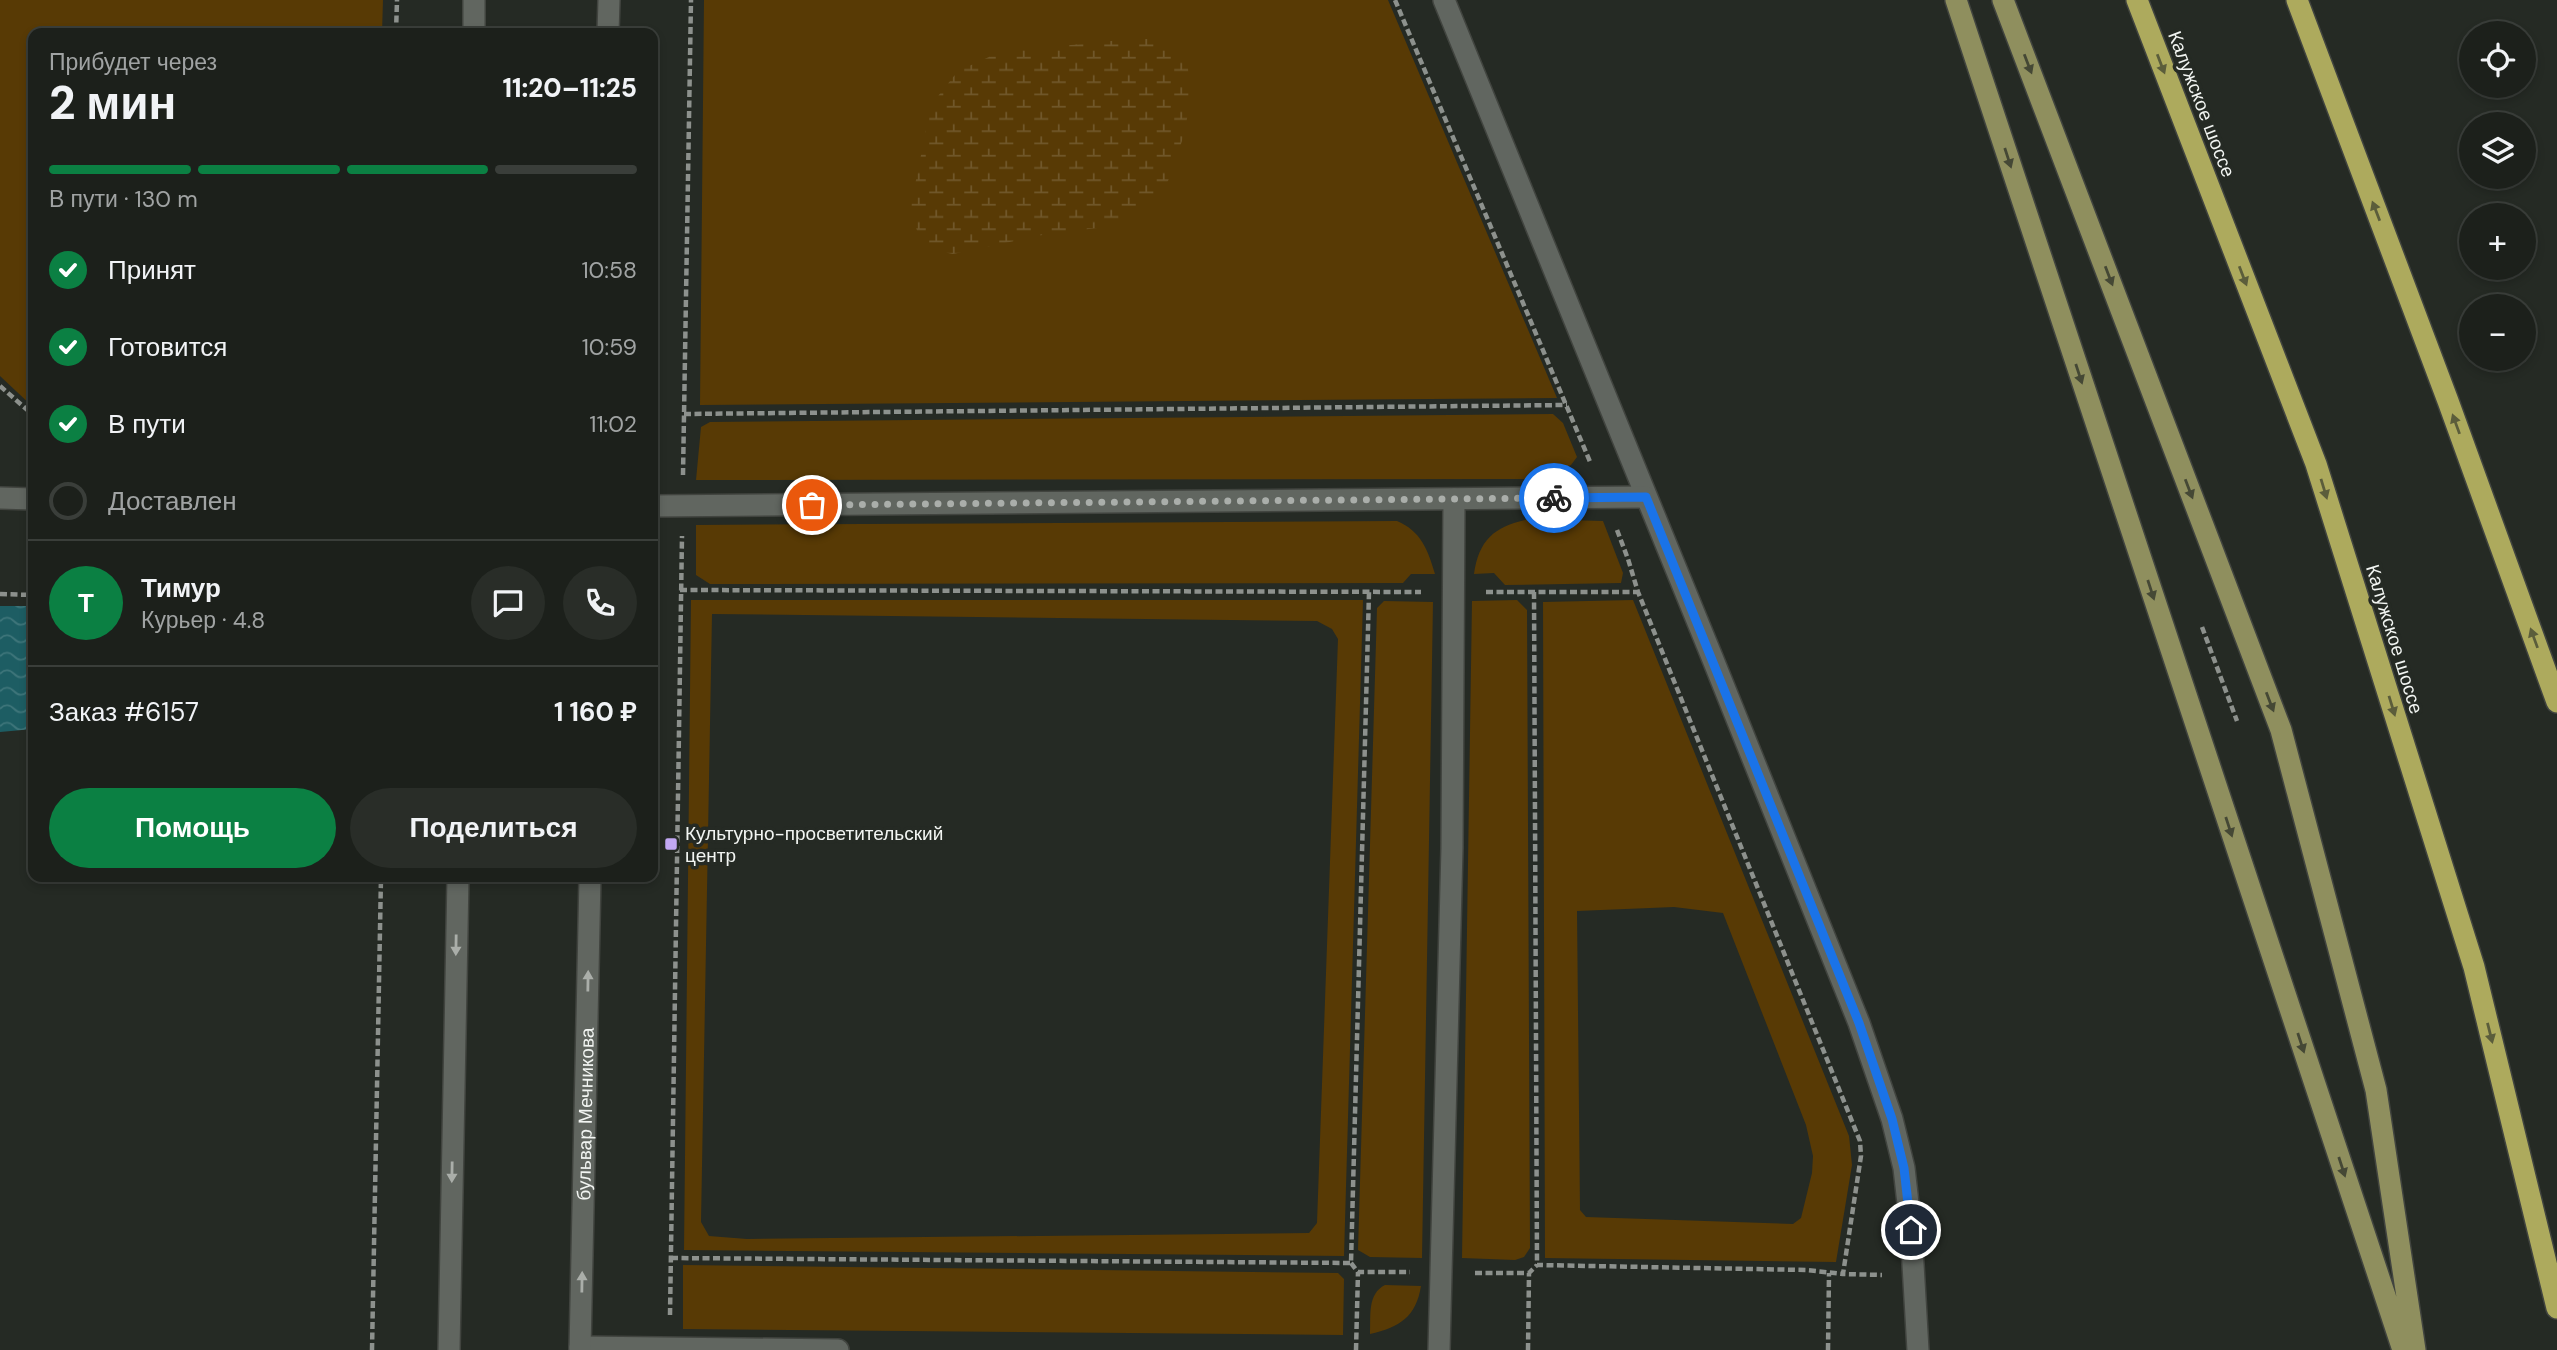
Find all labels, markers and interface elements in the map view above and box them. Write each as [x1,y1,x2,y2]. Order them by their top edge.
map controls [2459,21,2536,371]
button: locate [2459,21,2536,98]
street label: Калужское шоссе [2162,27,2241,181]
text: Прибудет через [49,47,217,77]
one-way arrow [2022,53,2033,74]
one-way arrow [2156,53,2167,74]
text: 11:20–11:25 [502,71,637,105]
text: 2 мин [49,73,176,133]
button: layers [2459,112,2536,189]
one-way arrow [2003,147,2014,168]
text: В пути · 130 m [49,184,198,214]
one-way arrow [2371,201,2382,222]
button: + [2459,203,2536,280]
icon: check [49,251,87,289]
text: Принят [108,253,196,287]
text: 10:58 [581,255,637,285]
one-way arrow [2103,266,2114,287]
one-way arrow [2238,266,2249,287]
button: − [2459,294,2536,371]
icon: check [49,328,87,366]
text: Готовится [108,330,227,364]
text: 10:59 [582,332,637,362]
one-way arrow [2074,364,2085,385]
icon: check [49,405,87,443]
text: В пути [108,407,186,441]
text: 11:02 [589,409,637,439]
one-way arrow [2450,414,2461,435]
courier [1519,463,1589,533]
pin [782,475,842,535]
one-way arrow [2319,478,2329,499]
icon: bike [1535,479,1573,517]
one-way arrow [2184,479,2195,500]
text: Доставлен [108,484,237,518]
icon: bag [793,486,831,524]
street label: Калужское шоссе [2360,561,2429,717]
button: chat [471,566,545,640]
button: phone [563,566,637,640]
text: Тимур [141,571,221,605]
one-way arrow [2146,580,2156,601]
text: Т [78,586,94,620]
text: Курьер · 4.8 [141,605,265,635]
one-way arrow [2528,628,2539,649]
one-way arrow [2265,691,2276,712]
text: Заказ #6157 [49,695,199,729]
text: 1 160 ₽ [554,695,637,729]
one-way arrow [2387,695,2398,716]
button: Помощь [49,788,336,868]
button: Поделиться [350,788,637,868]
one-way arrow [2224,817,2235,838]
place label: Культурно-просветительский центр [685,821,943,868]
marker: Культурно-просветительский центр [663,836,679,852]
one-way arrow [451,934,462,956]
one-way arrow [582,970,594,992]
one-way arrow [2485,1022,2496,1044]
street label: бульвар Мечникова [571,1027,600,1201]
one-way arrow [2296,1032,2307,1053]
one-way arrow [2337,1157,2348,1178]
one-way arrow [446,1162,458,1184]
pin [1881,1200,1941,1260]
icon: home [1892,1211,1930,1249]
one-way arrow [576,1271,587,1293]

